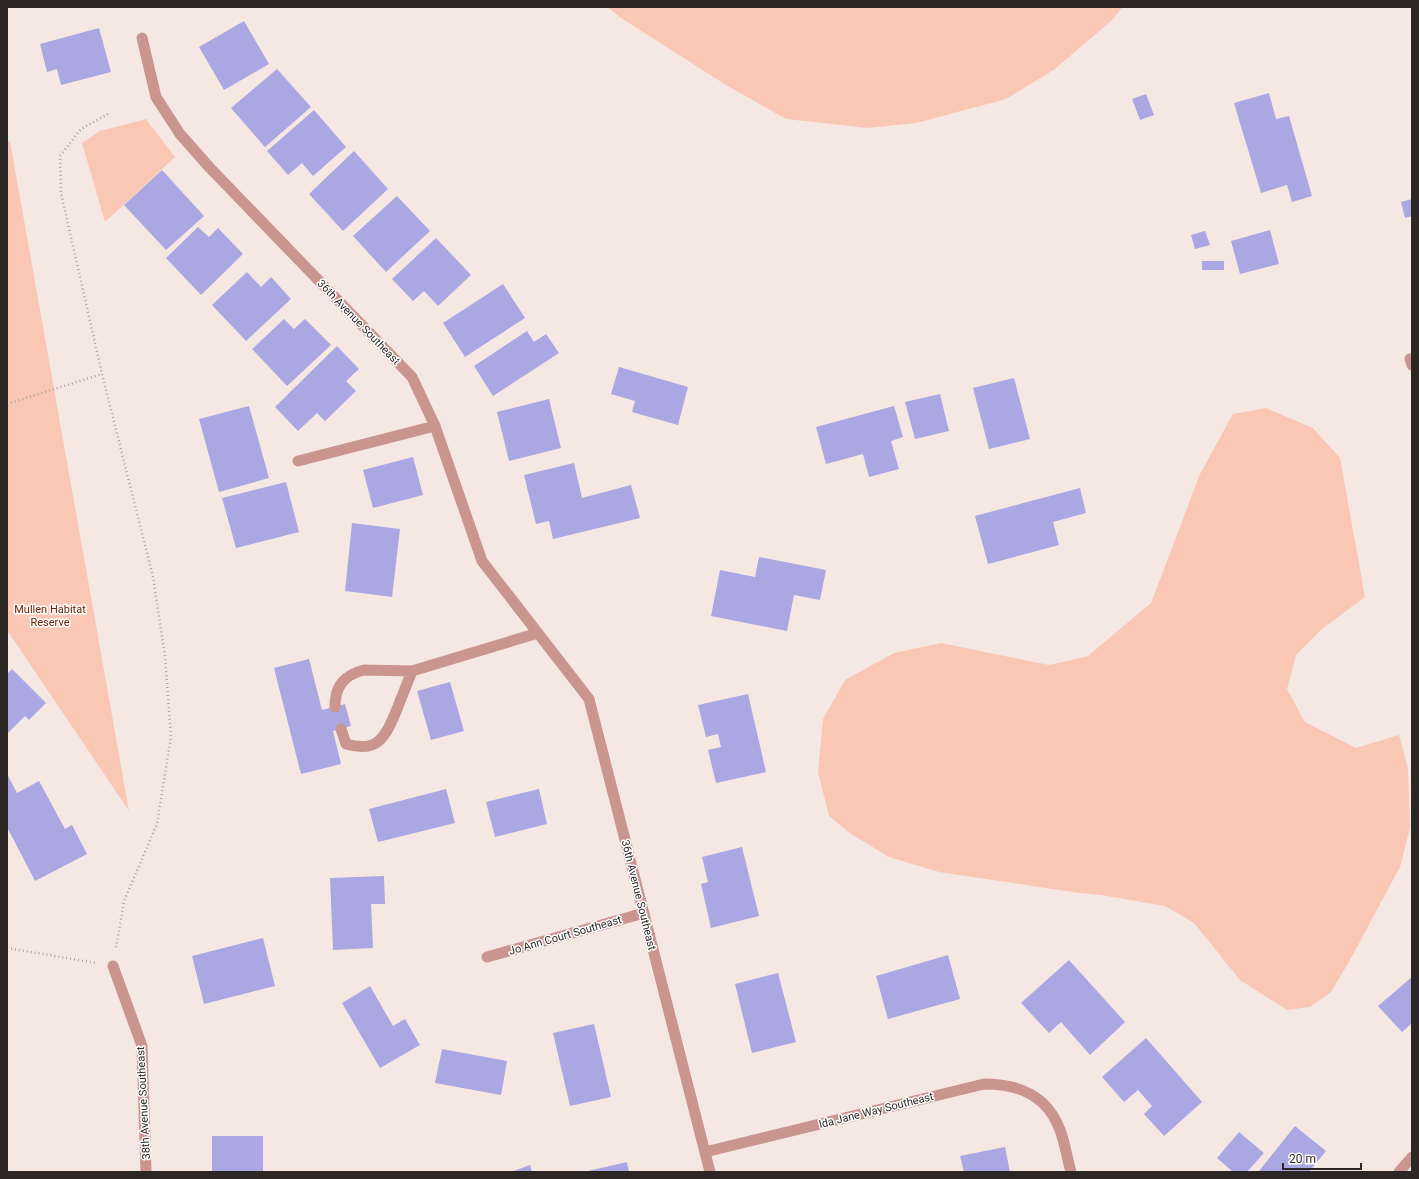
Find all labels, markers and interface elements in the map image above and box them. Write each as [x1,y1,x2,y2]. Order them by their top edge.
street label: 36th Avenue Southeast [315,277,403,368]
park label: Mullen Habitat Reserve [14,603,86,629]
street label: 36th Avenue Southeast [619,839,659,952]
street label: Jo Ann Court Southeast [507,913,623,958]
street label: 38th Avenue Southeast [134,1046,153,1160]
street label: Ida Jane Way Southeast [817,1090,935,1131]
scale bar [1283,1145,1361,1171]
text: 20 m [1289,1152,1316,1166]

